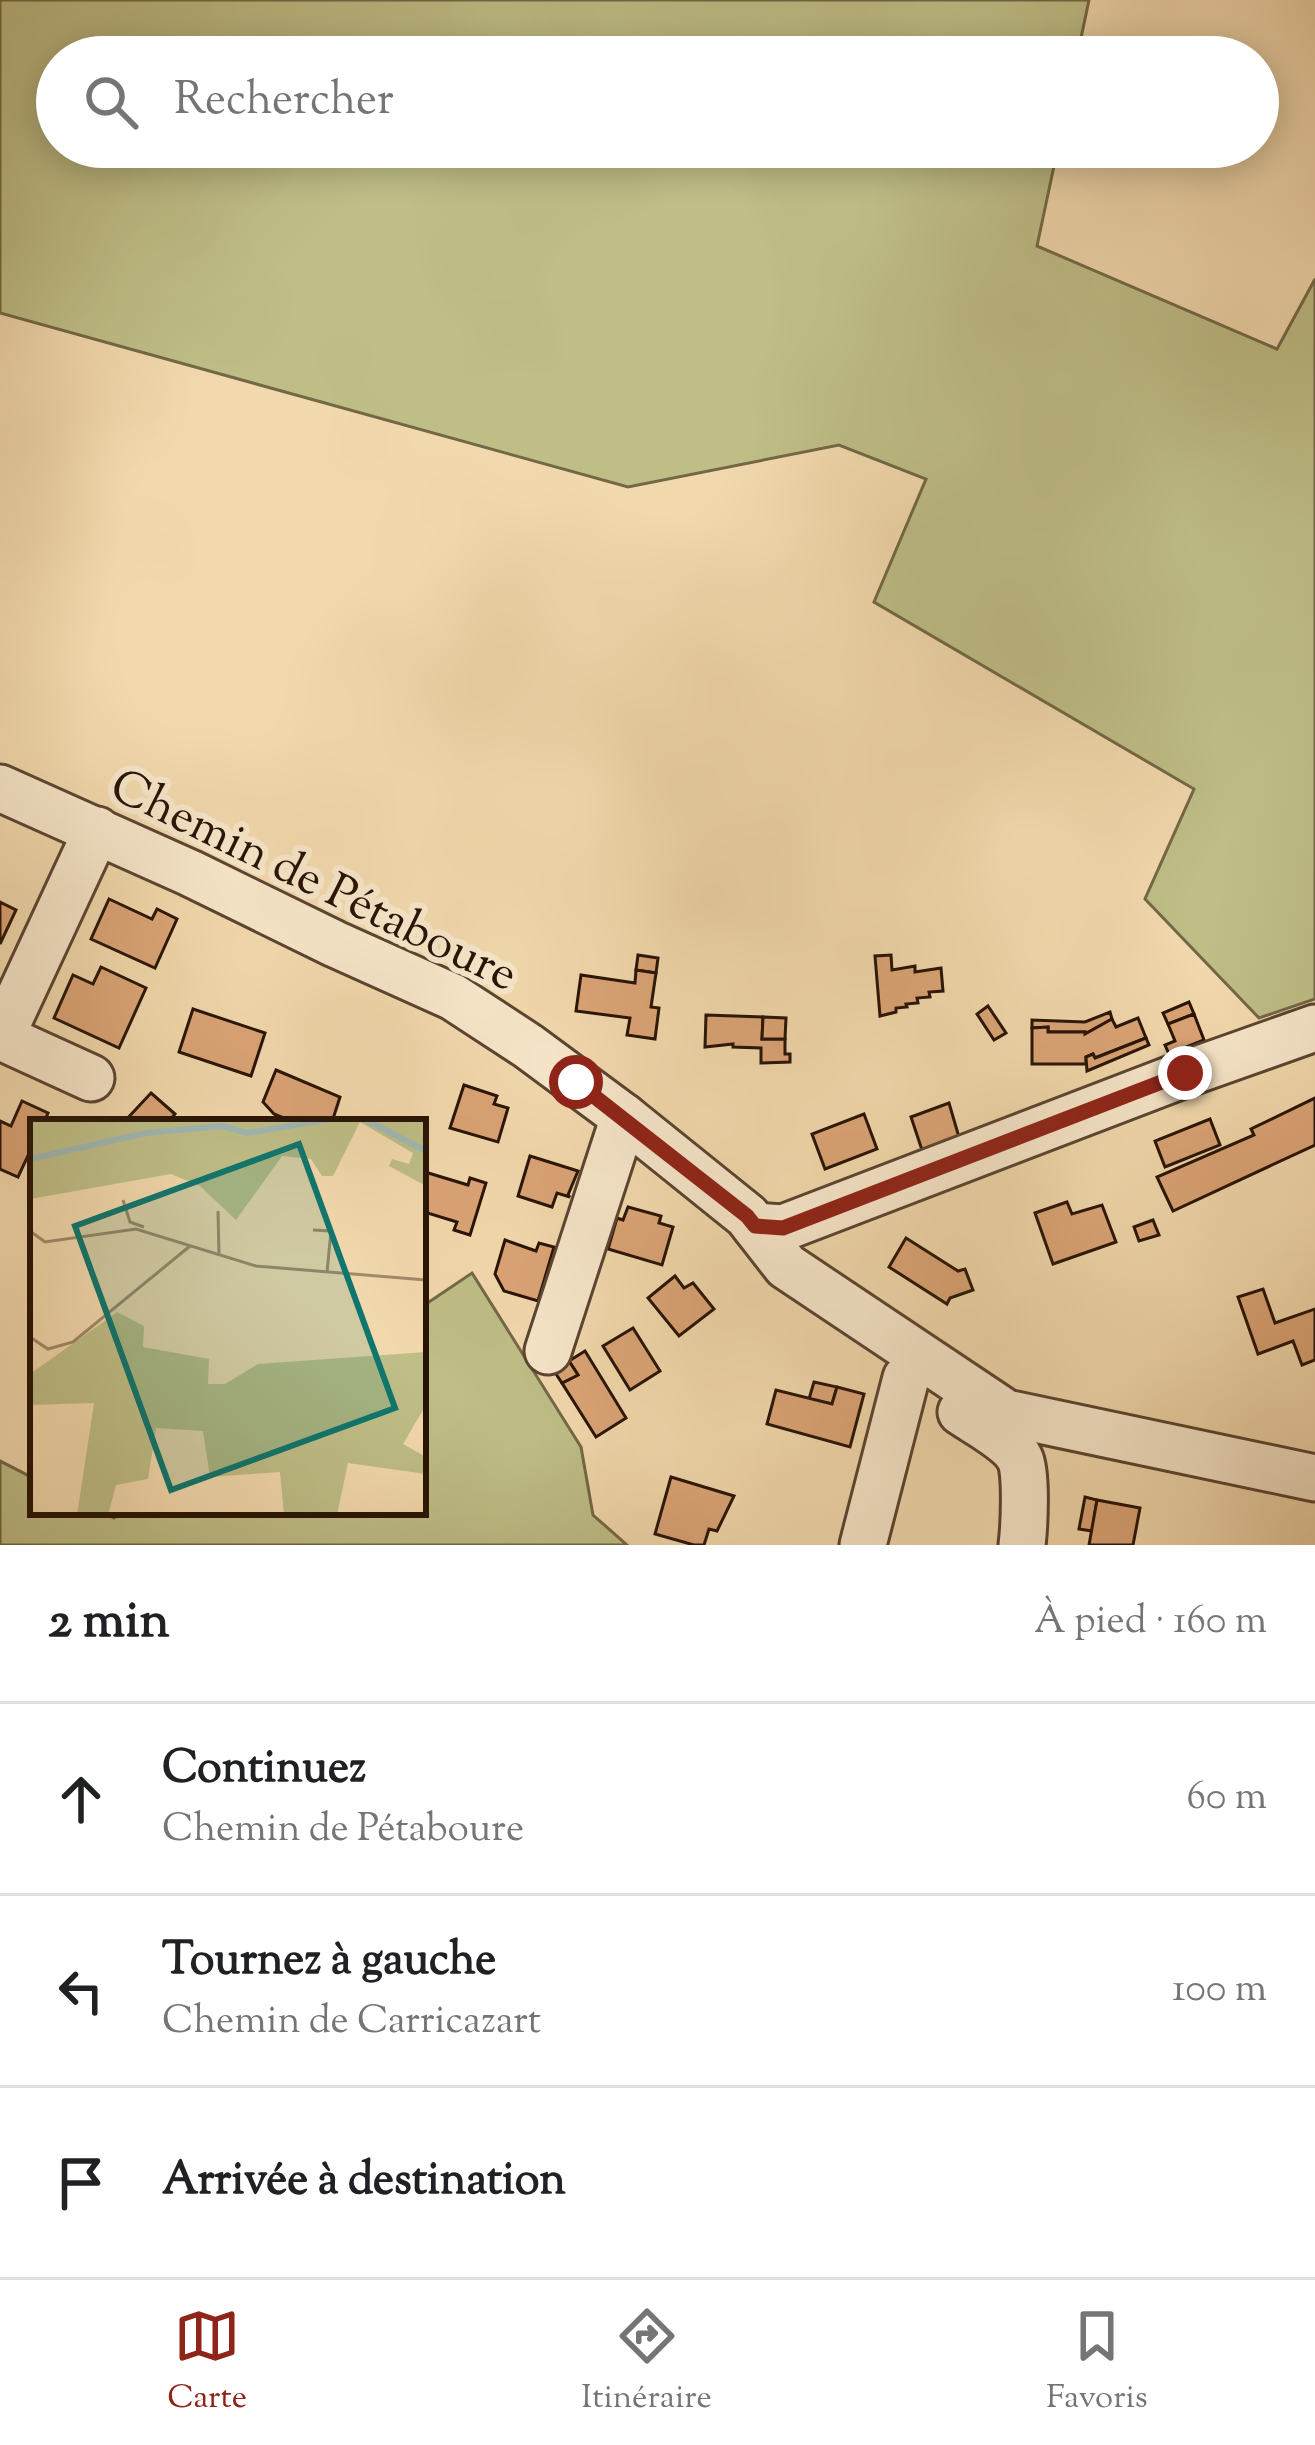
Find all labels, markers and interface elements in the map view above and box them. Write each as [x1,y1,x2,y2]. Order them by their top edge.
search box [36,36,1279,168]
icon: search [78,69,144,135]
text: Rechercher [174,70,394,135]
street label: Chemin de Pétaboure [97,754,528,1012]
route end [1158,1046,1212,1100]
route start [549,1055,603,1109]
inset map [30,1119,426,1515]
text: 2 min [48,1587,170,1660]
text: À pied · 160 m [1034,1595,1267,1651]
text: Continuez [162,1738,366,1803]
icon: ahead [48,1766,114,1832]
text: 60 m [1186,1771,1267,1827]
text: Chemin de Pétaboure [162,1803,524,1859]
text: Tournez à gauche [162,1930,496,1995]
icon: left [48,1958,114,2024]
text: 100 m [1172,1963,1267,2019]
text: Chemin de Carricazart [162,1995,541,2051]
icon: arrive [48,2150,114,2216]
text: Arrivée à destination [162,2150,566,2215]
tab: Carte [167,2303,247,2423]
tab: Itinéraire [581,2303,712,2423]
tab: Favoris [1046,2303,1148,2423]

